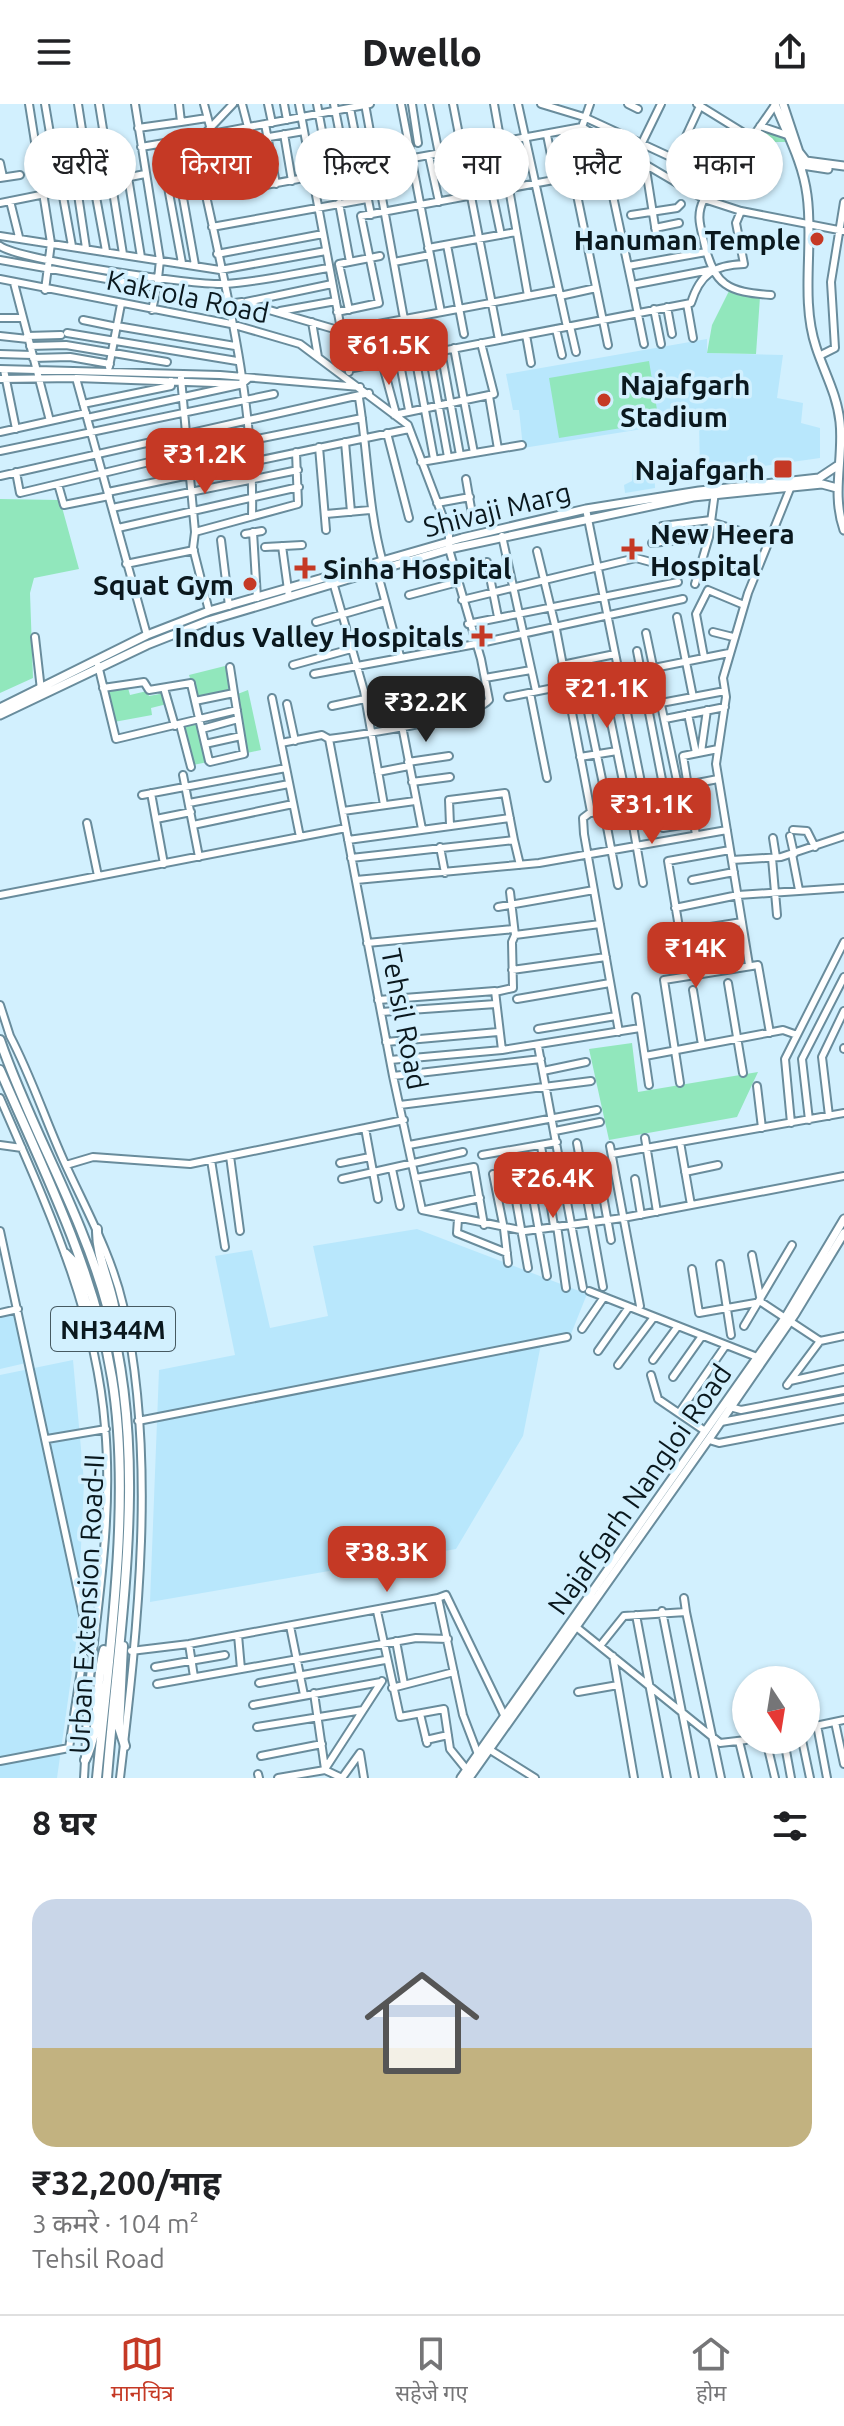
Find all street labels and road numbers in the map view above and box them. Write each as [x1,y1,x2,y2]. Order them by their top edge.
street label: Kakrola Road [104,264,272,328]
street label: Shivaji Marg [420,476,574,542]
street label: Tehsil Road [376,946,434,1092]
road number: NH344M [51,1307,175,1351]
street label: Najafgarh Nangloi Road [541,1358,737,1620]
street label: Urban Extension Road-II [63,1453,109,1755]

